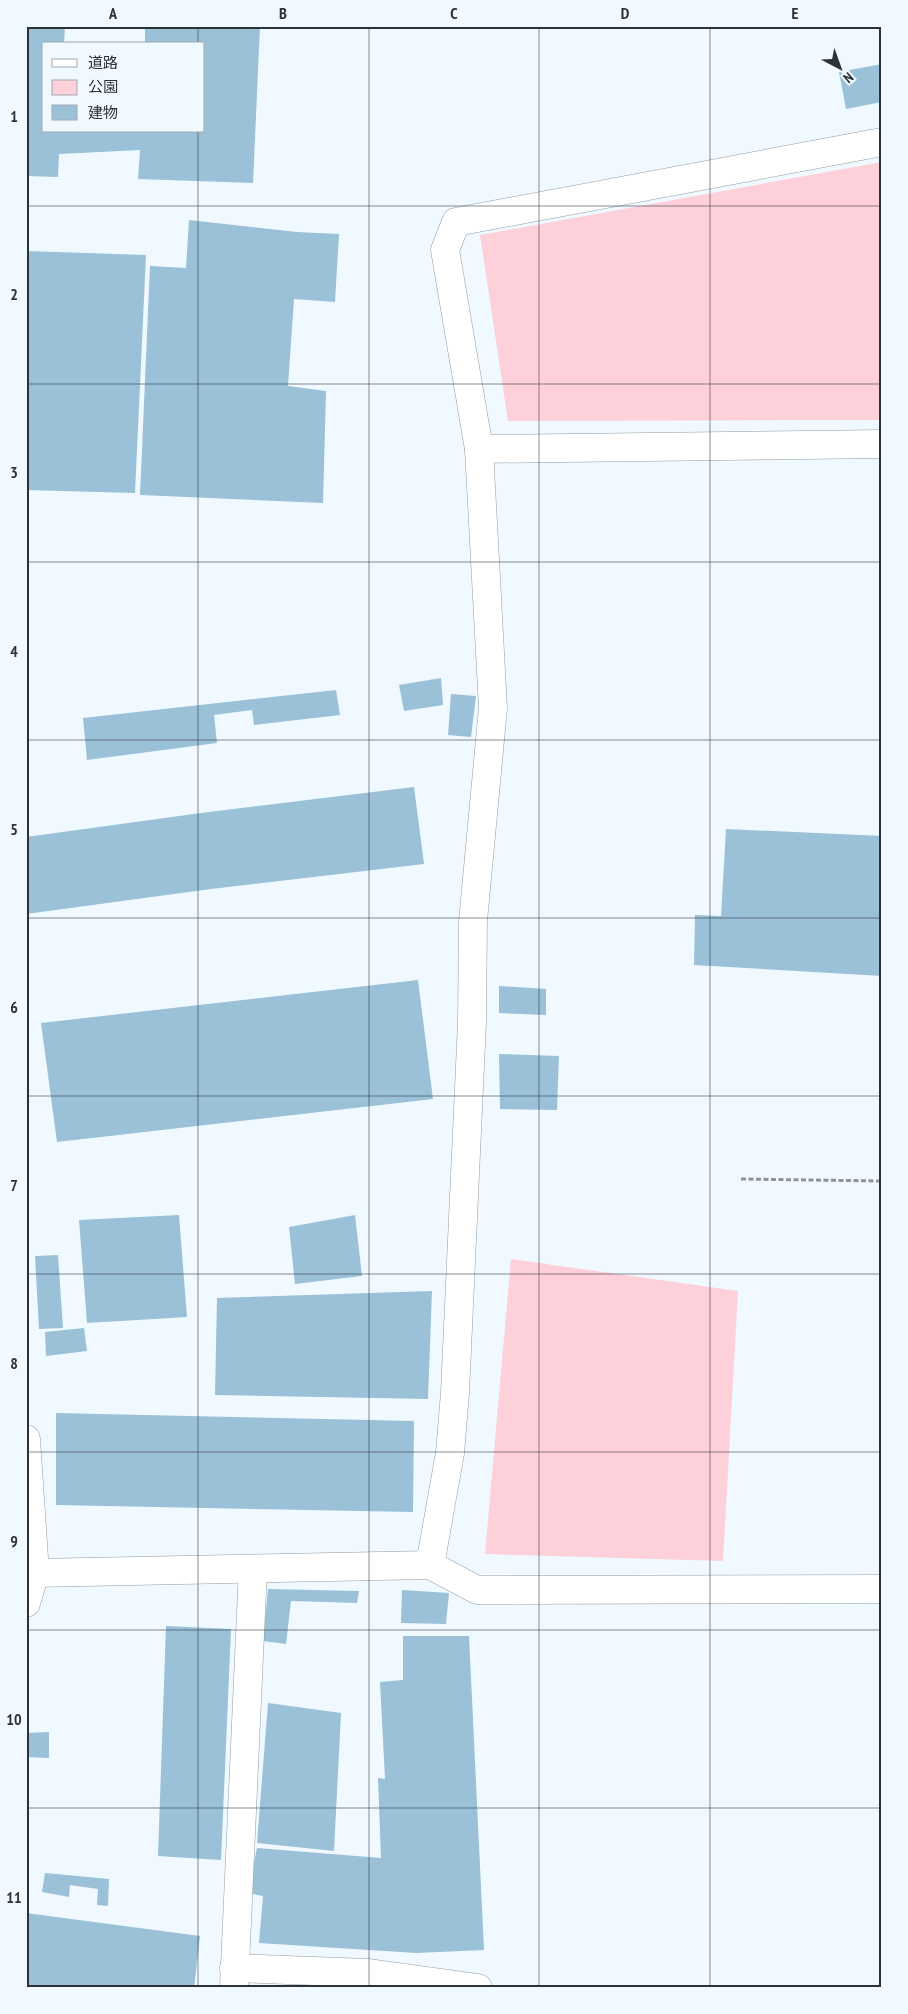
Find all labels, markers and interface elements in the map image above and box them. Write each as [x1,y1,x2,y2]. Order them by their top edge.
text: A [108,3,118,23]
text: B [279,3,287,23]
text: C [450,3,458,23]
text: D [621,3,630,23]
text: E [792,3,799,23]
legend [42,42,205,132]
north arrow [816,42,866,92]
text: 道路 [88,53,118,72]
text: N [840,69,857,87]
text: 公園 [88,77,118,96]
text: 建物 [88,103,118,122]
text: 1 [10,106,18,126]
text: 2 [10,284,18,304]
text: 3 [10,462,18,482]
text: 4 [10,641,18,661]
text: 5 [10,819,18,839]
text: 6 [10,997,18,1017]
text: 7 [10,1175,18,1195]
text: 8 [10,1353,18,1373]
text: 9 [10,1531,18,1551]
text: 10 [6,1709,22,1729]
text: 11 [6,1887,22,1907]

